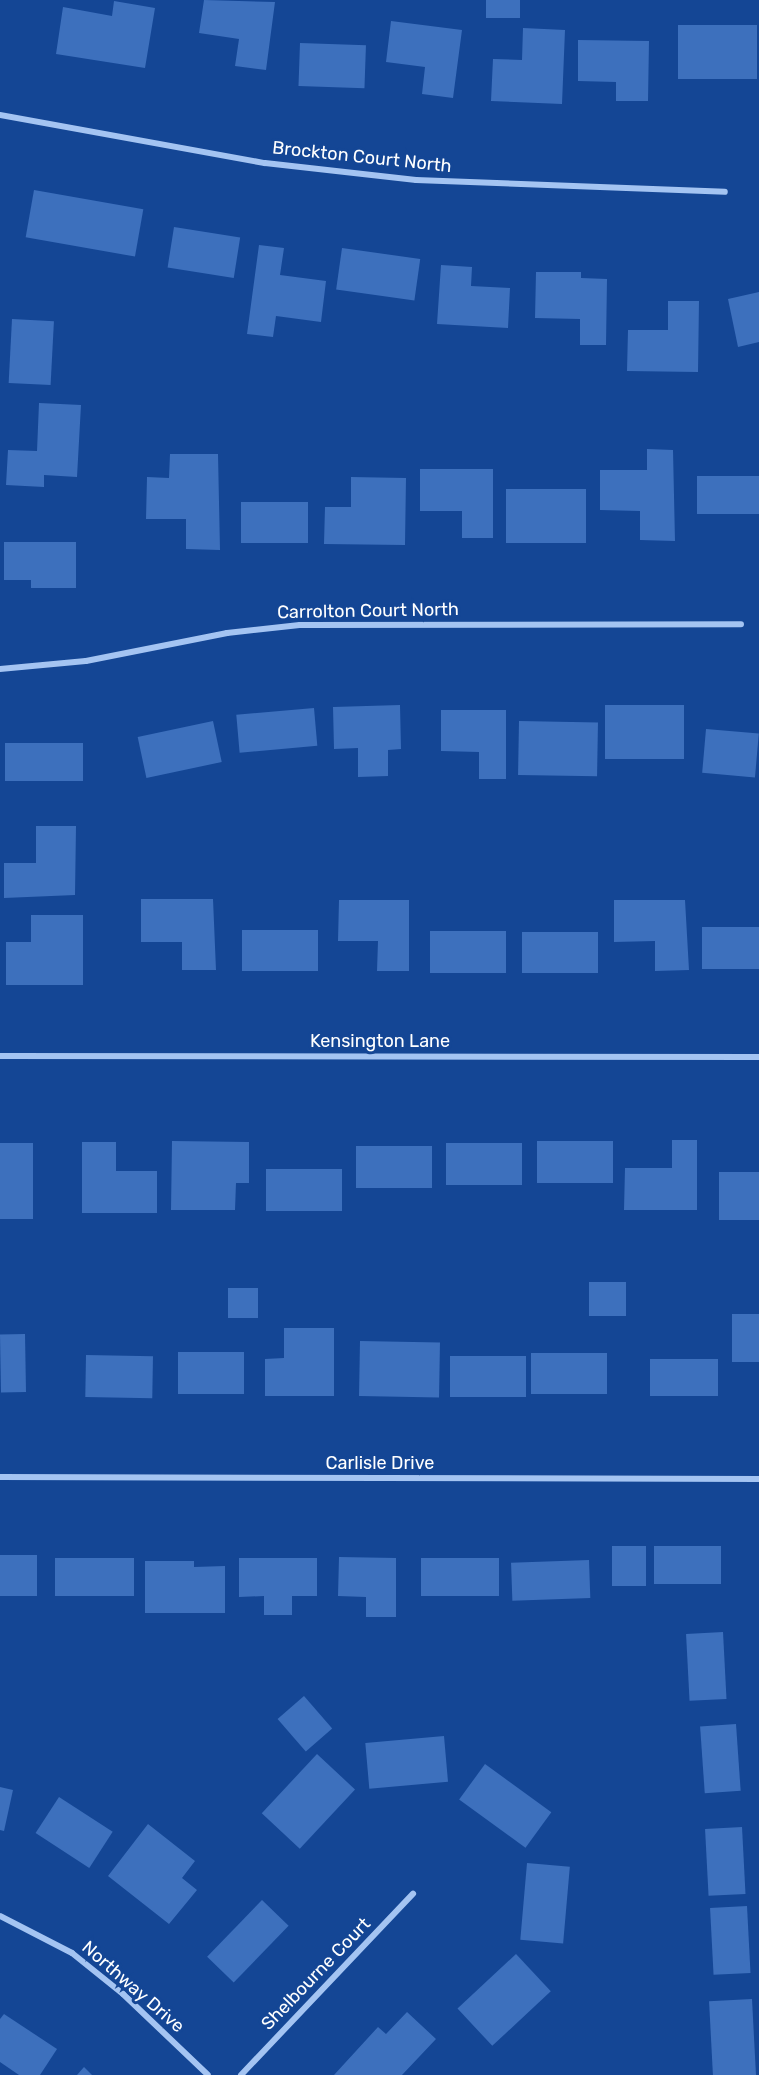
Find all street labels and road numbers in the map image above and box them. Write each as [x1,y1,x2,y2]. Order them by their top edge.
street label: Brockton Court North [271,137,453,177]
street label: Carrolton Court North [277,599,459,623]
street label: Kensington Lane [310,1030,450,1052]
street label: Carlisle Drive [326,1452,434,1474]
street label: Shelbourne Court [257,1913,375,2035]
street label: Northway Drive [77,1936,189,2038]

